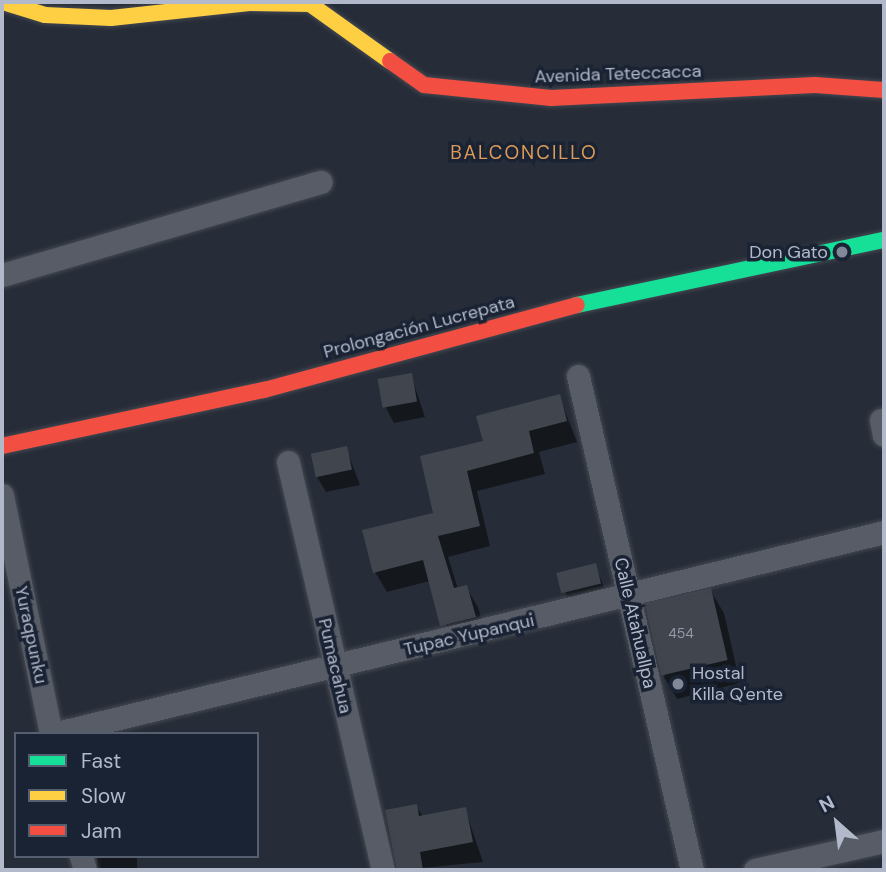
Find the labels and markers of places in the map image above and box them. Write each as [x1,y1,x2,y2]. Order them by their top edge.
place label: Don Gato [749,241,828,263]
marker: Don Gato [834,244,850,260]
place label: Hostal Killa Q'ente [692,663,783,706]
marker: Hostal Killa Q'ente [670,676,686,692]

